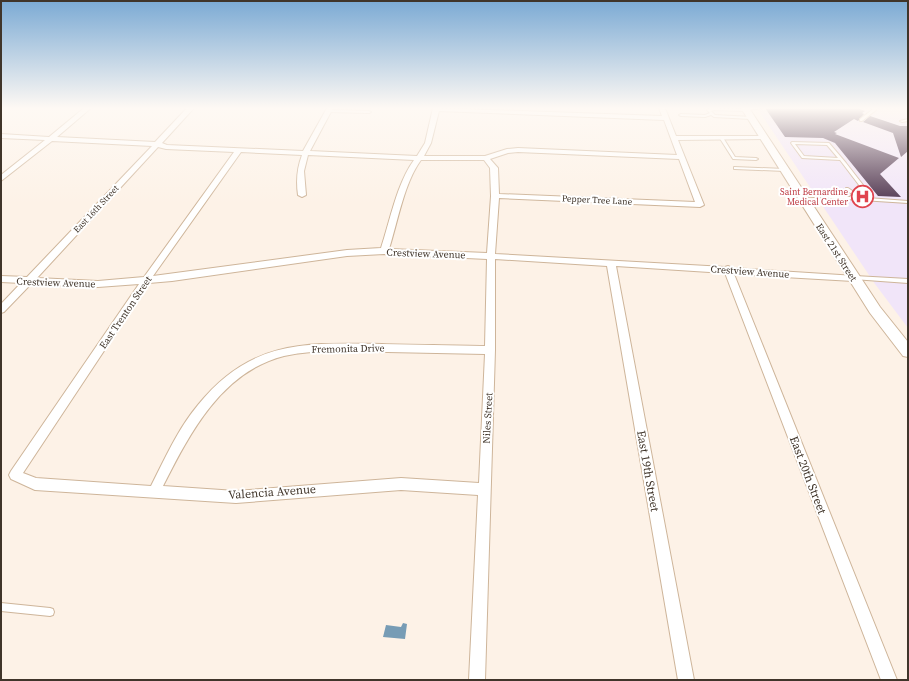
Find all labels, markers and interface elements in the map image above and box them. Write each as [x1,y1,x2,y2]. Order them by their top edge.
street label: East 16th Street [71,182,121,236]
hospital icon: Saint Bernardine Medical Center [850,184,876,210]
place label: Saint Bernardine Medical Center [780,186,848,208]
street label: Pepper Tree Lane [562,192,633,208]
street label: East 21st Street [813,221,861,284]
street label: Crestview Avenue [386,246,466,261]
street label: Crestview Avenue [710,262,790,281]
street label: East Trenton Street [96,273,155,351]
street label: Crestview Avenue [16,275,96,290]
street label: Fremonita Drive [311,341,385,356]
street label: Niles Street [480,392,495,444]
street label: East 19th Street [633,429,663,513]
street label: East 20th Street [786,434,830,516]
street label: Valencia Avenue [228,481,316,503]

